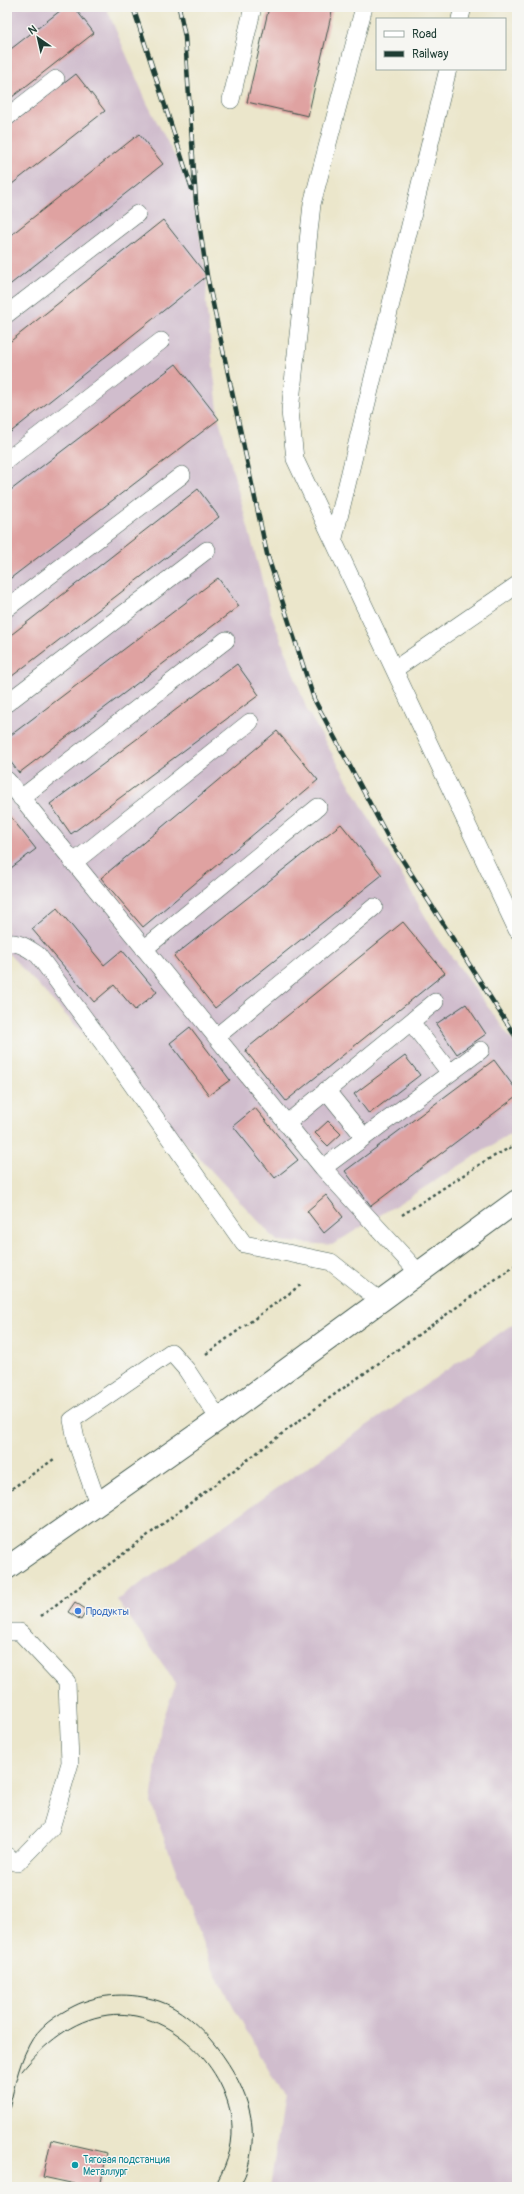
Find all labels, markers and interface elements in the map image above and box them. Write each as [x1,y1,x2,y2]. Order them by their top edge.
north arrow [18,18,58,58]
legend [376,18,506,70]
text: N [26,22,40,38]
text: Road [412,27,437,42]
text: Railway [412,47,448,62]
marker: Продукты [73,1606,83,1616]
place label: Продукты [86,1606,129,1618]
place label: Тяговая подстанция Металлург [83,2154,170,2178]
marker: Тяговая подстанция Металлург [70,2160,80,2170]

